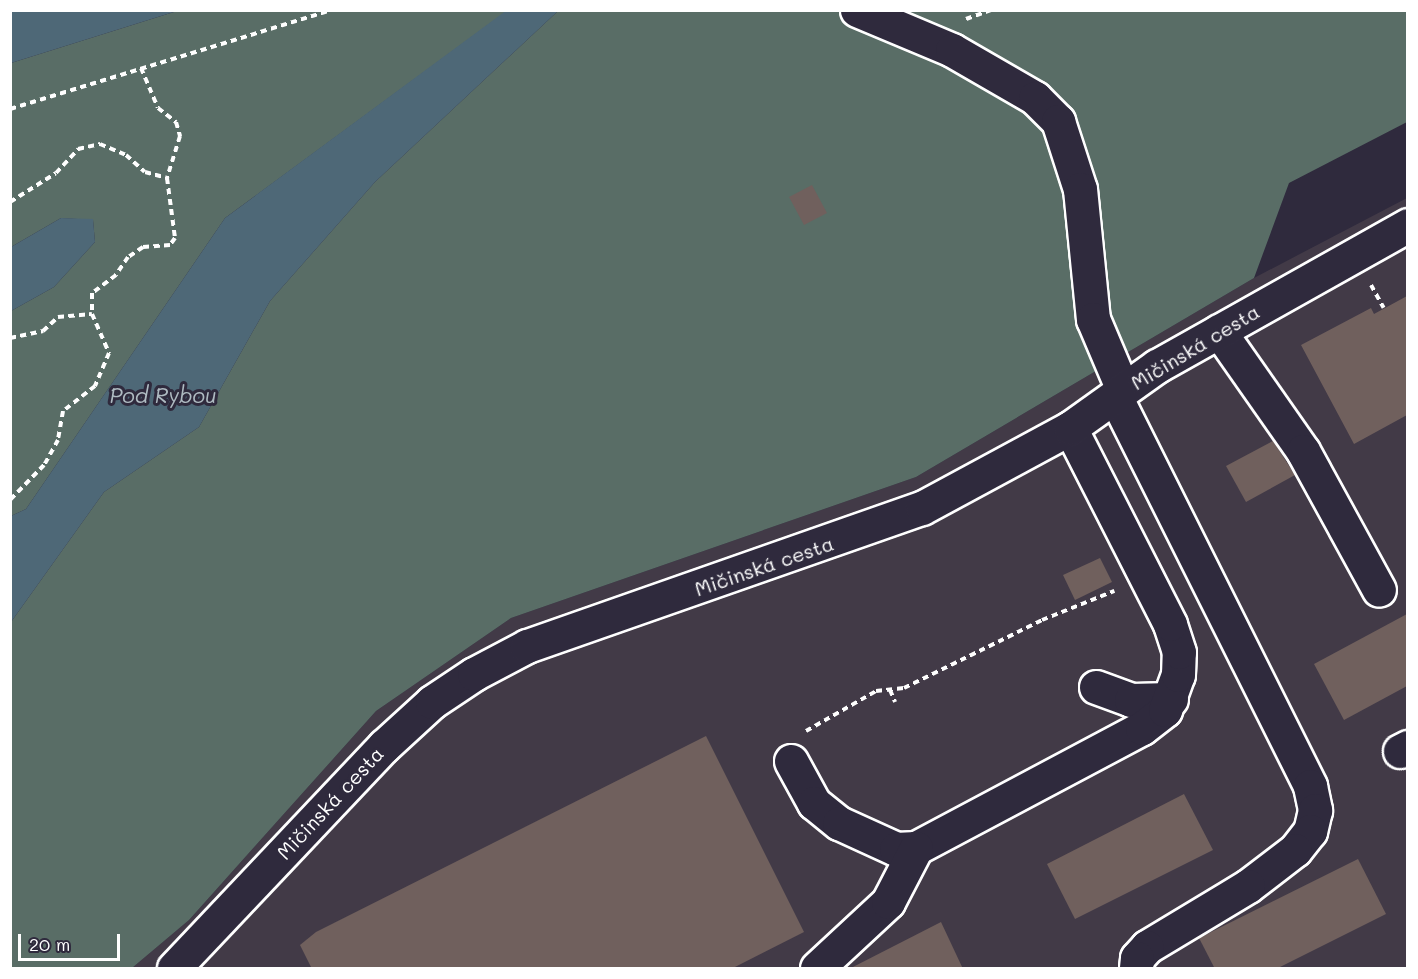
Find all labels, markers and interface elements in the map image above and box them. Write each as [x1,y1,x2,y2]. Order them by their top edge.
street label: Mičinská cesta [1127,299,1263,395]
water label: Pod Rybou [109,382,217,408]
street label: Mičinská cesta [691,531,837,601]
street label: Mičinská cesta [272,742,388,864]
scale bar [21,922,123,960]
text: 20 m [29,932,70,956]

